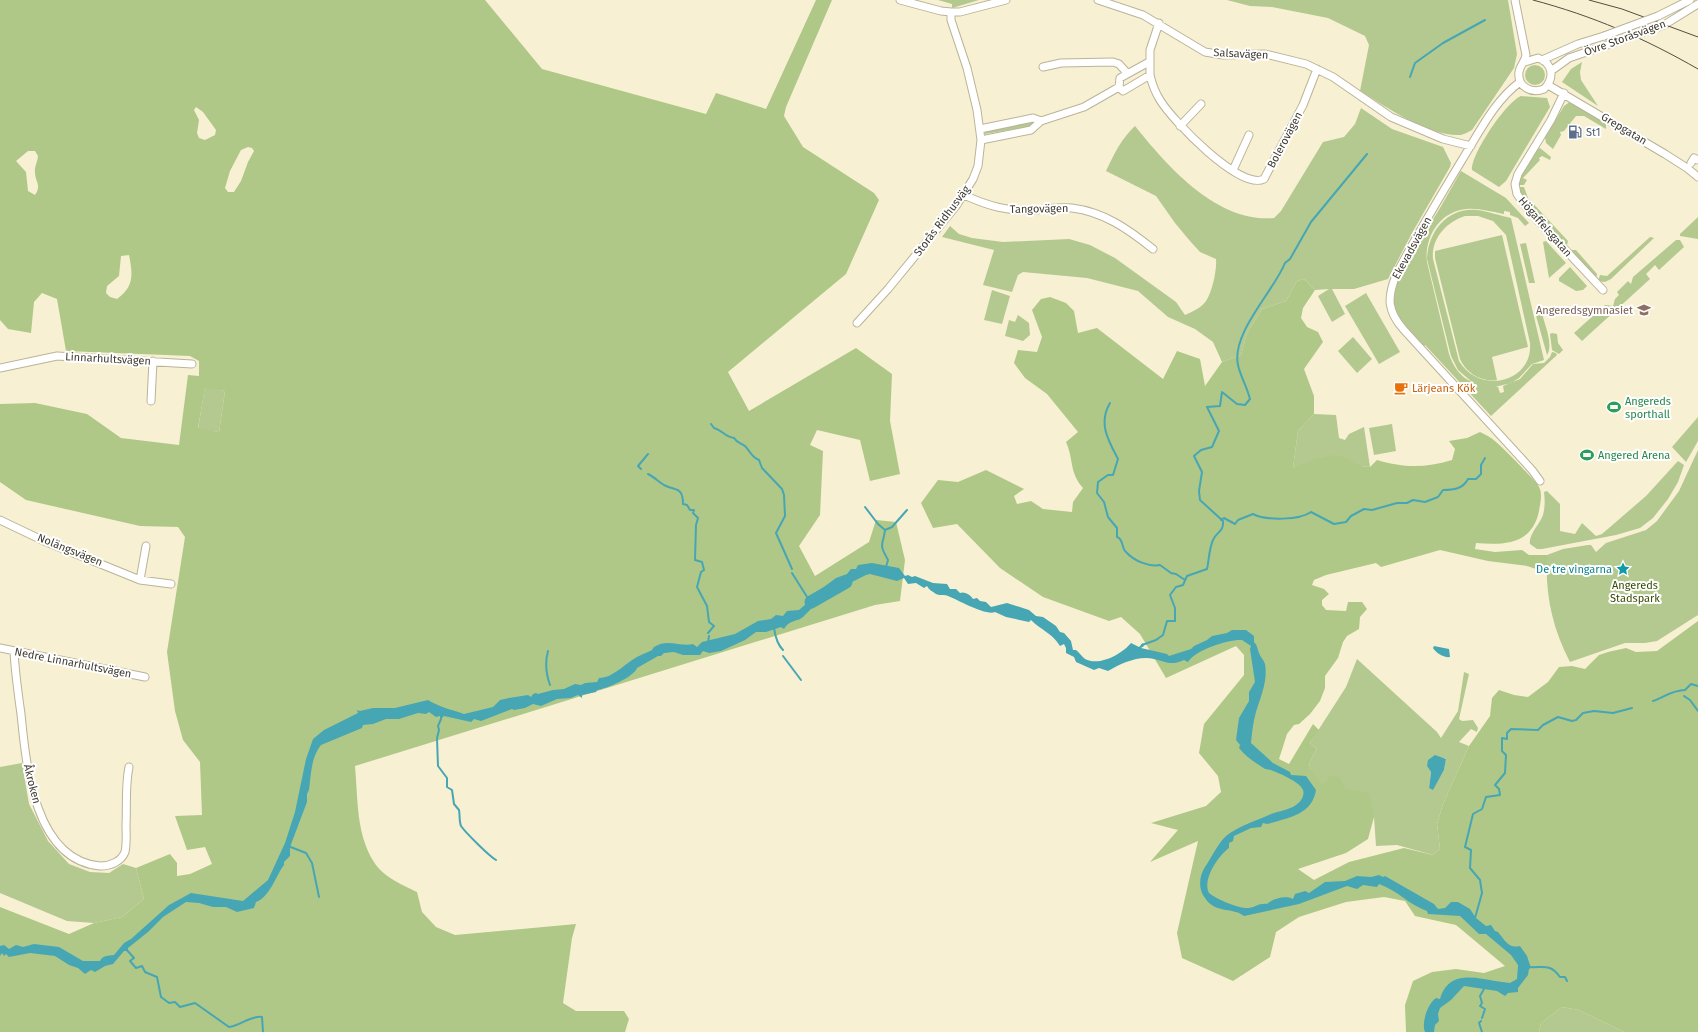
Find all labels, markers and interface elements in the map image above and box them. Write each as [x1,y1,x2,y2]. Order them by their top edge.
street label: Övre Storåsvägen [1582,16,1668,59]
street label: Salsavägen [1213,46,1269,62]
street label: Bolerovägen [1265,110,1305,170]
street label: Grepgatan [1599,110,1649,148]
fuel station icon: St1 [1567,124,1583,140]
place label: St1 [1586,126,1601,139]
street label: Storås Ridhusväg [911,183,973,259]
street label: Högaffelsgatan [1516,194,1574,260]
street label: Tangovägen [1010,202,1068,216]
street label: Ekevadsvägen [1390,215,1434,281]
school or university icon: Angeredsgymnasiet [1636,302,1652,318]
place label: Angeredsgymnasiet [1536,304,1633,317]
street label: Linnarhultsvägen [65,350,151,368]
cafe icon: Lärjeans Kök [1393,380,1409,396]
place label: Lärjeans Kök [1412,382,1476,395]
place label: Angereds sporthall [1625,395,1671,421]
sports icon: Angereds sporthall [1606,399,1622,415]
sports icon: Angered Arena [1579,447,1595,463]
place label: Angered Arena [1598,449,1670,462]
street label: Nolängsvägen [35,531,105,569]
place icon: De tre vingarna [1615,561,1631,577]
place label: De tre vingarna [1536,563,1612,576]
park label: Angereds Stadspark [1610,579,1660,605]
street label: Nedre Linnarhultsvägen [13,645,133,681]
street label: Åkroken [21,763,44,805]

